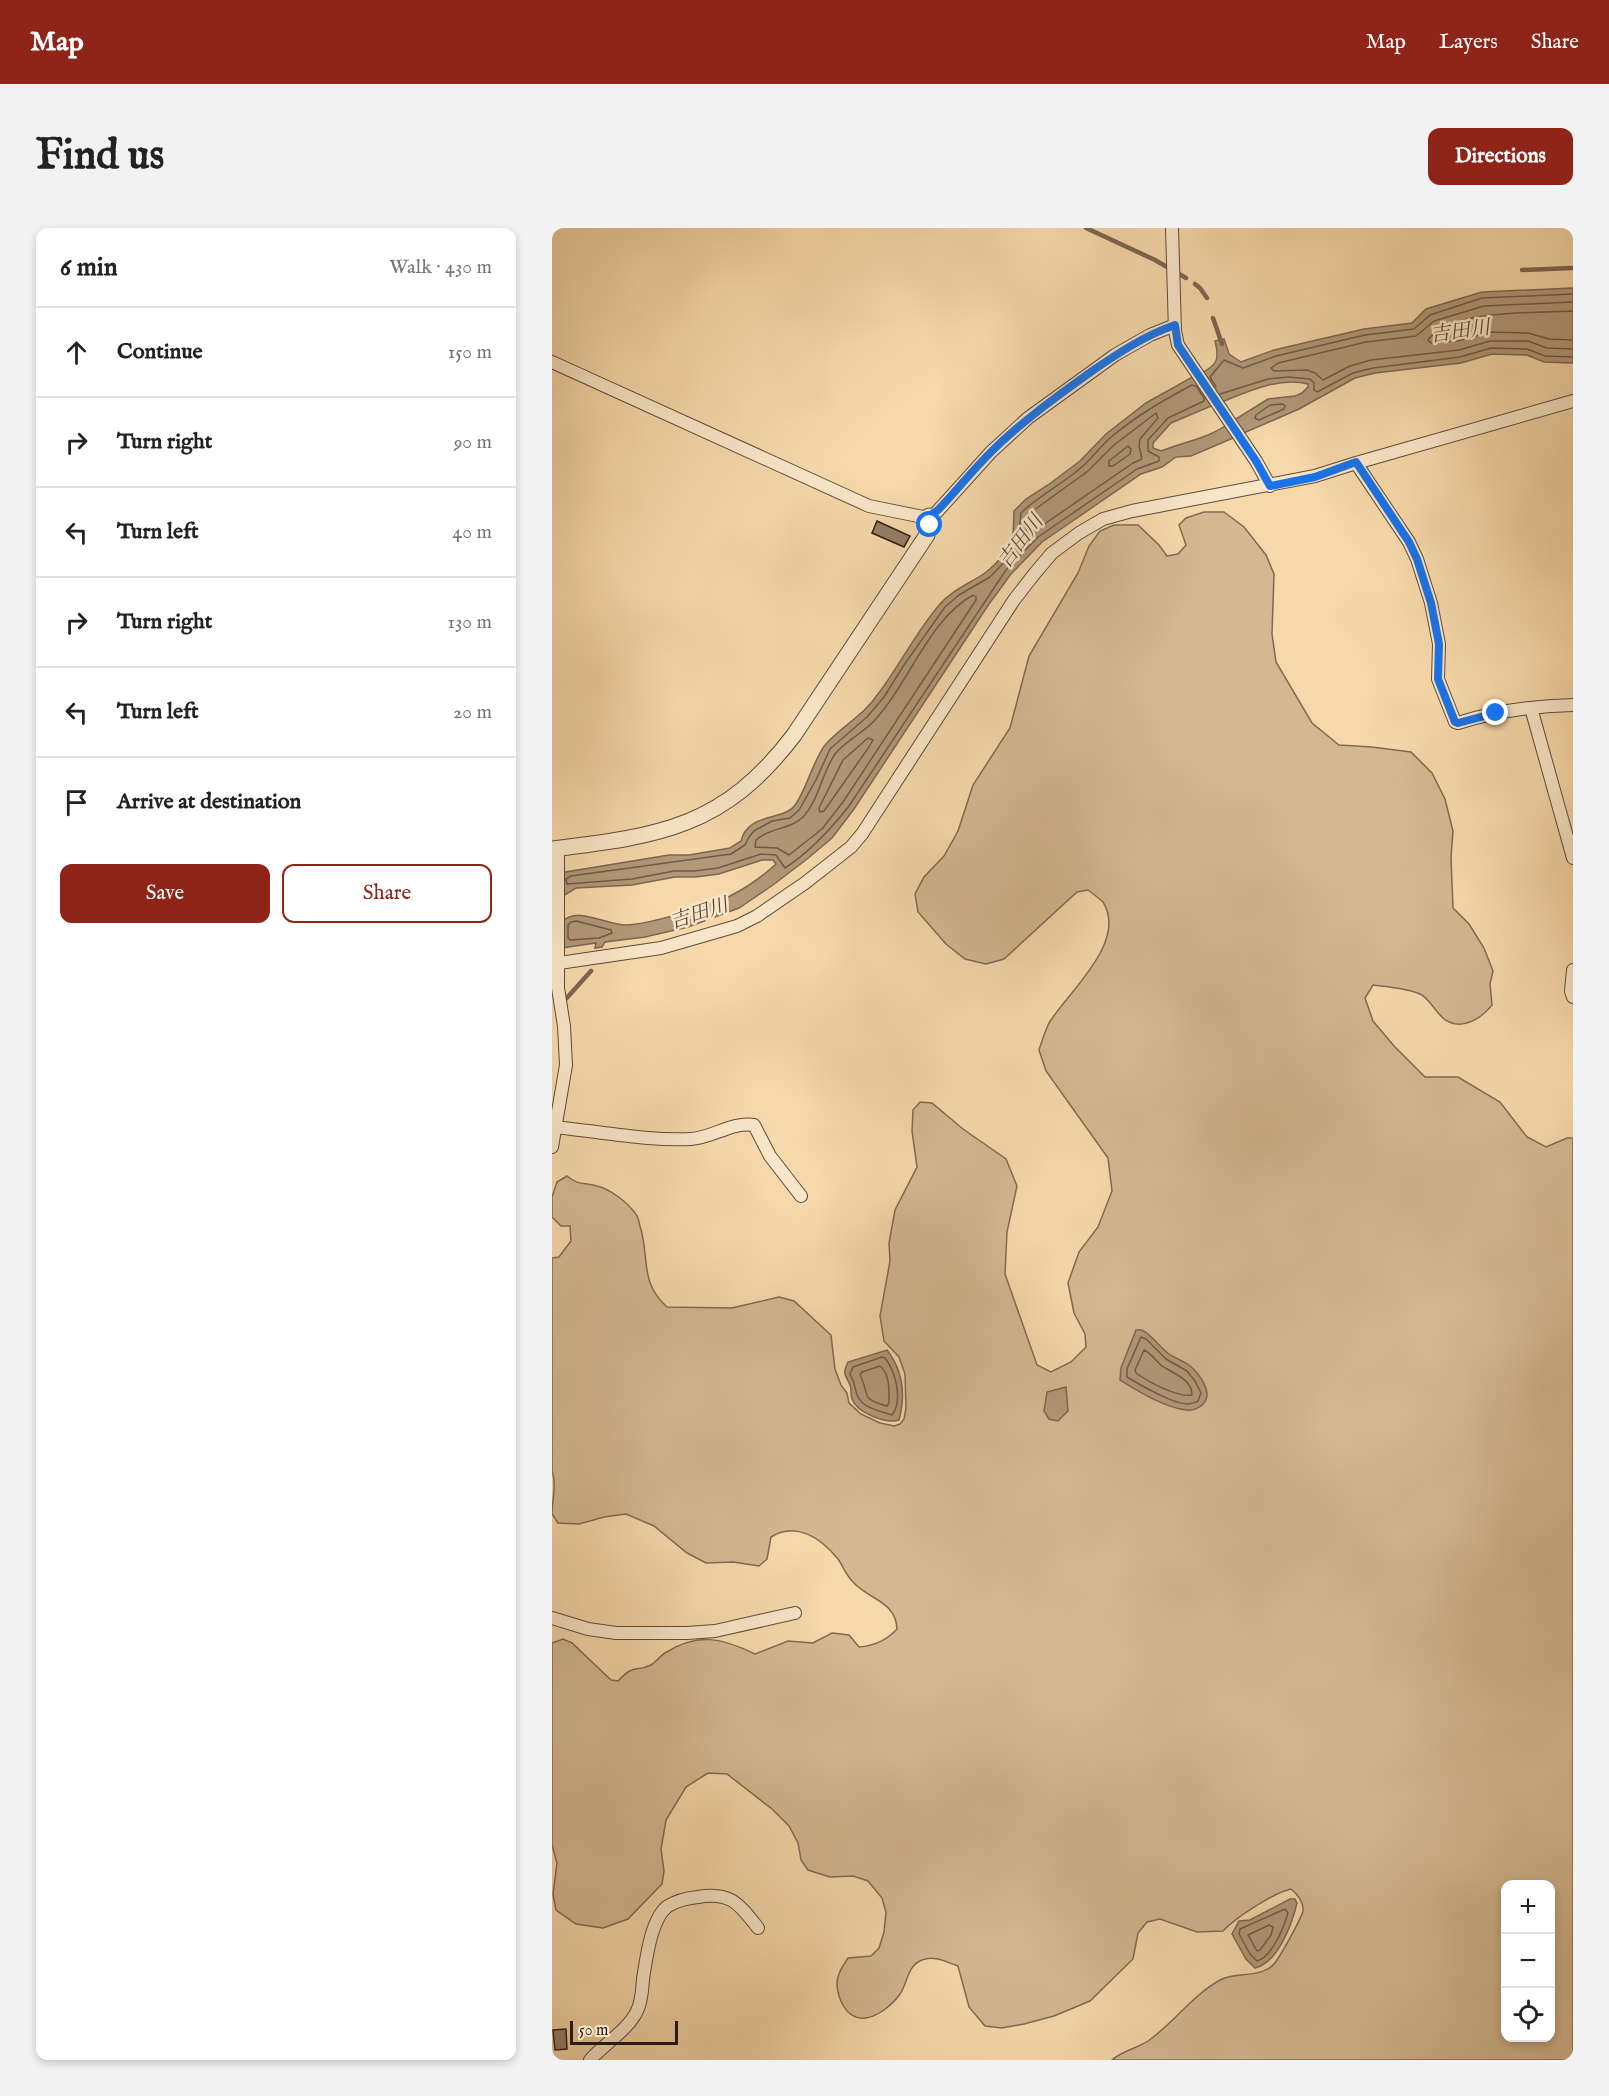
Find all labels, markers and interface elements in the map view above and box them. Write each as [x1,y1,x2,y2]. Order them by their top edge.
text: Map [30,25,84,60]
text: Map [1366,29,1406,56]
text: Layers [1439,29,1498,56]
text: Share [1531,29,1579,56]
button: Directions [1428,128,1573,185]
text: Find us [36,130,164,183]
text: 6 min [60,251,118,284]
text: Walk · 430 m [389,255,492,280]
water label: 吉田川 [1429,315,1493,349]
icon: ahead [60,336,93,369]
text: Continue [117,338,203,366]
text: 150 m [448,340,492,365]
icon: right [60,426,93,459]
text: Turn right [117,428,212,456]
text: 90 m [454,430,492,455]
water label: 吉田川 [993,509,1050,573]
route start [916,511,942,537]
icon: left [60,516,93,549]
text: Turn left [117,518,199,546]
text: 40 m [453,520,492,545]
icon: right [60,606,93,639]
text: Turn right [117,608,212,636]
text: 130 m [447,610,492,635]
icon: left [60,696,93,729]
text: Turn left [117,698,199,726]
route end [1482,699,1508,725]
text: 20 m [453,700,492,725]
icon: arrive [60,786,93,819]
text: Arrive at destination [117,788,301,816]
button: Save [60,864,270,923]
button: Share [282,864,492,923]
water label: 吉田川 [667,892,733,935]
map controls [1501,1880,1555,2042]
button: + [1501,1880,1555,1934]
button: − [1501,1934,1555,1988]
button: locate [1501,1988,1555,2042]
scale bar [570,2018,678,2046]
text: 50 m [579,2021,608,2041]

